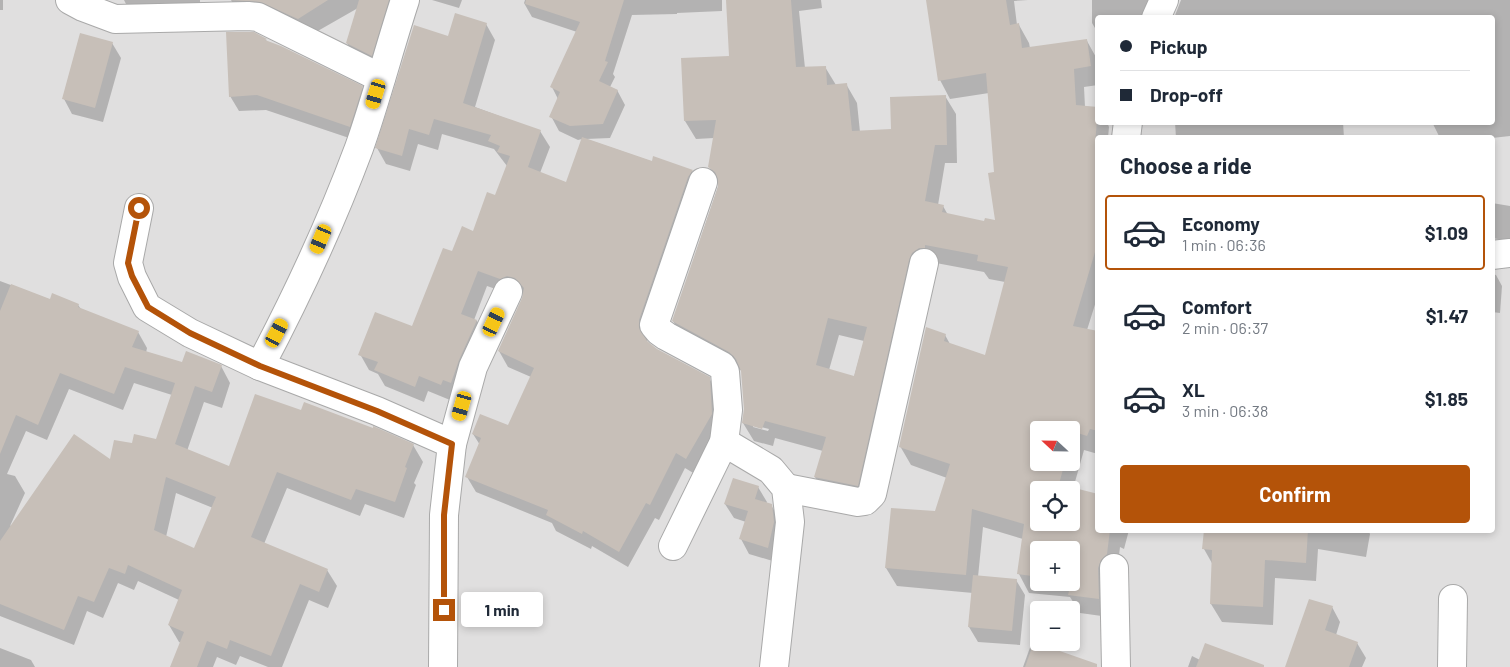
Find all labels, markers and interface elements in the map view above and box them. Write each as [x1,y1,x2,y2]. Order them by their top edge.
text: Pickup [1150,35,1208,58]
car [364,77,387,111]
text: Drop-off [1150,83,1223,106]
text: Choose a ride [1120,152,1252,178]
route start [128,197,150,219]
icon: car [1122,210,1167,255]
text: Economy [1182,212,1260,235]
text: $1.09 [1425,221,1468,244]
car [308,222,333,256]
text: 1 min · 06:36 [1182,235,1266,254]
icon: car [1122,293,1167,338]
text: Comfort [1182,295,1252,318]
text: $1.47 [1426,304,1468,327]
car [480,305,507,339]
car [263,316,290,350]
text: 2 min · 06:37 [1182,318,1268,337]
icon: car [1122,376,1167,421]
text: XL [1182,378,1205,401]
text: $1.85 [1425,387,1468,410]
car [450,390,473,422]
text: 3 min · 06:38 [1182,401,1268,420]
north arrow [1030,421,1080,471]
map controls [1030,421,1080,651]
button: Confirm [1120,465,1470,523]
button: locate [1030,481,1080,531]
button: + [1030,541,1080,591]
callout: 1 min [462,592,544,628]
route end [433,599,455,621]
text: 1 min [484,600,520,619]
button: − [1030,601,1080,651]

